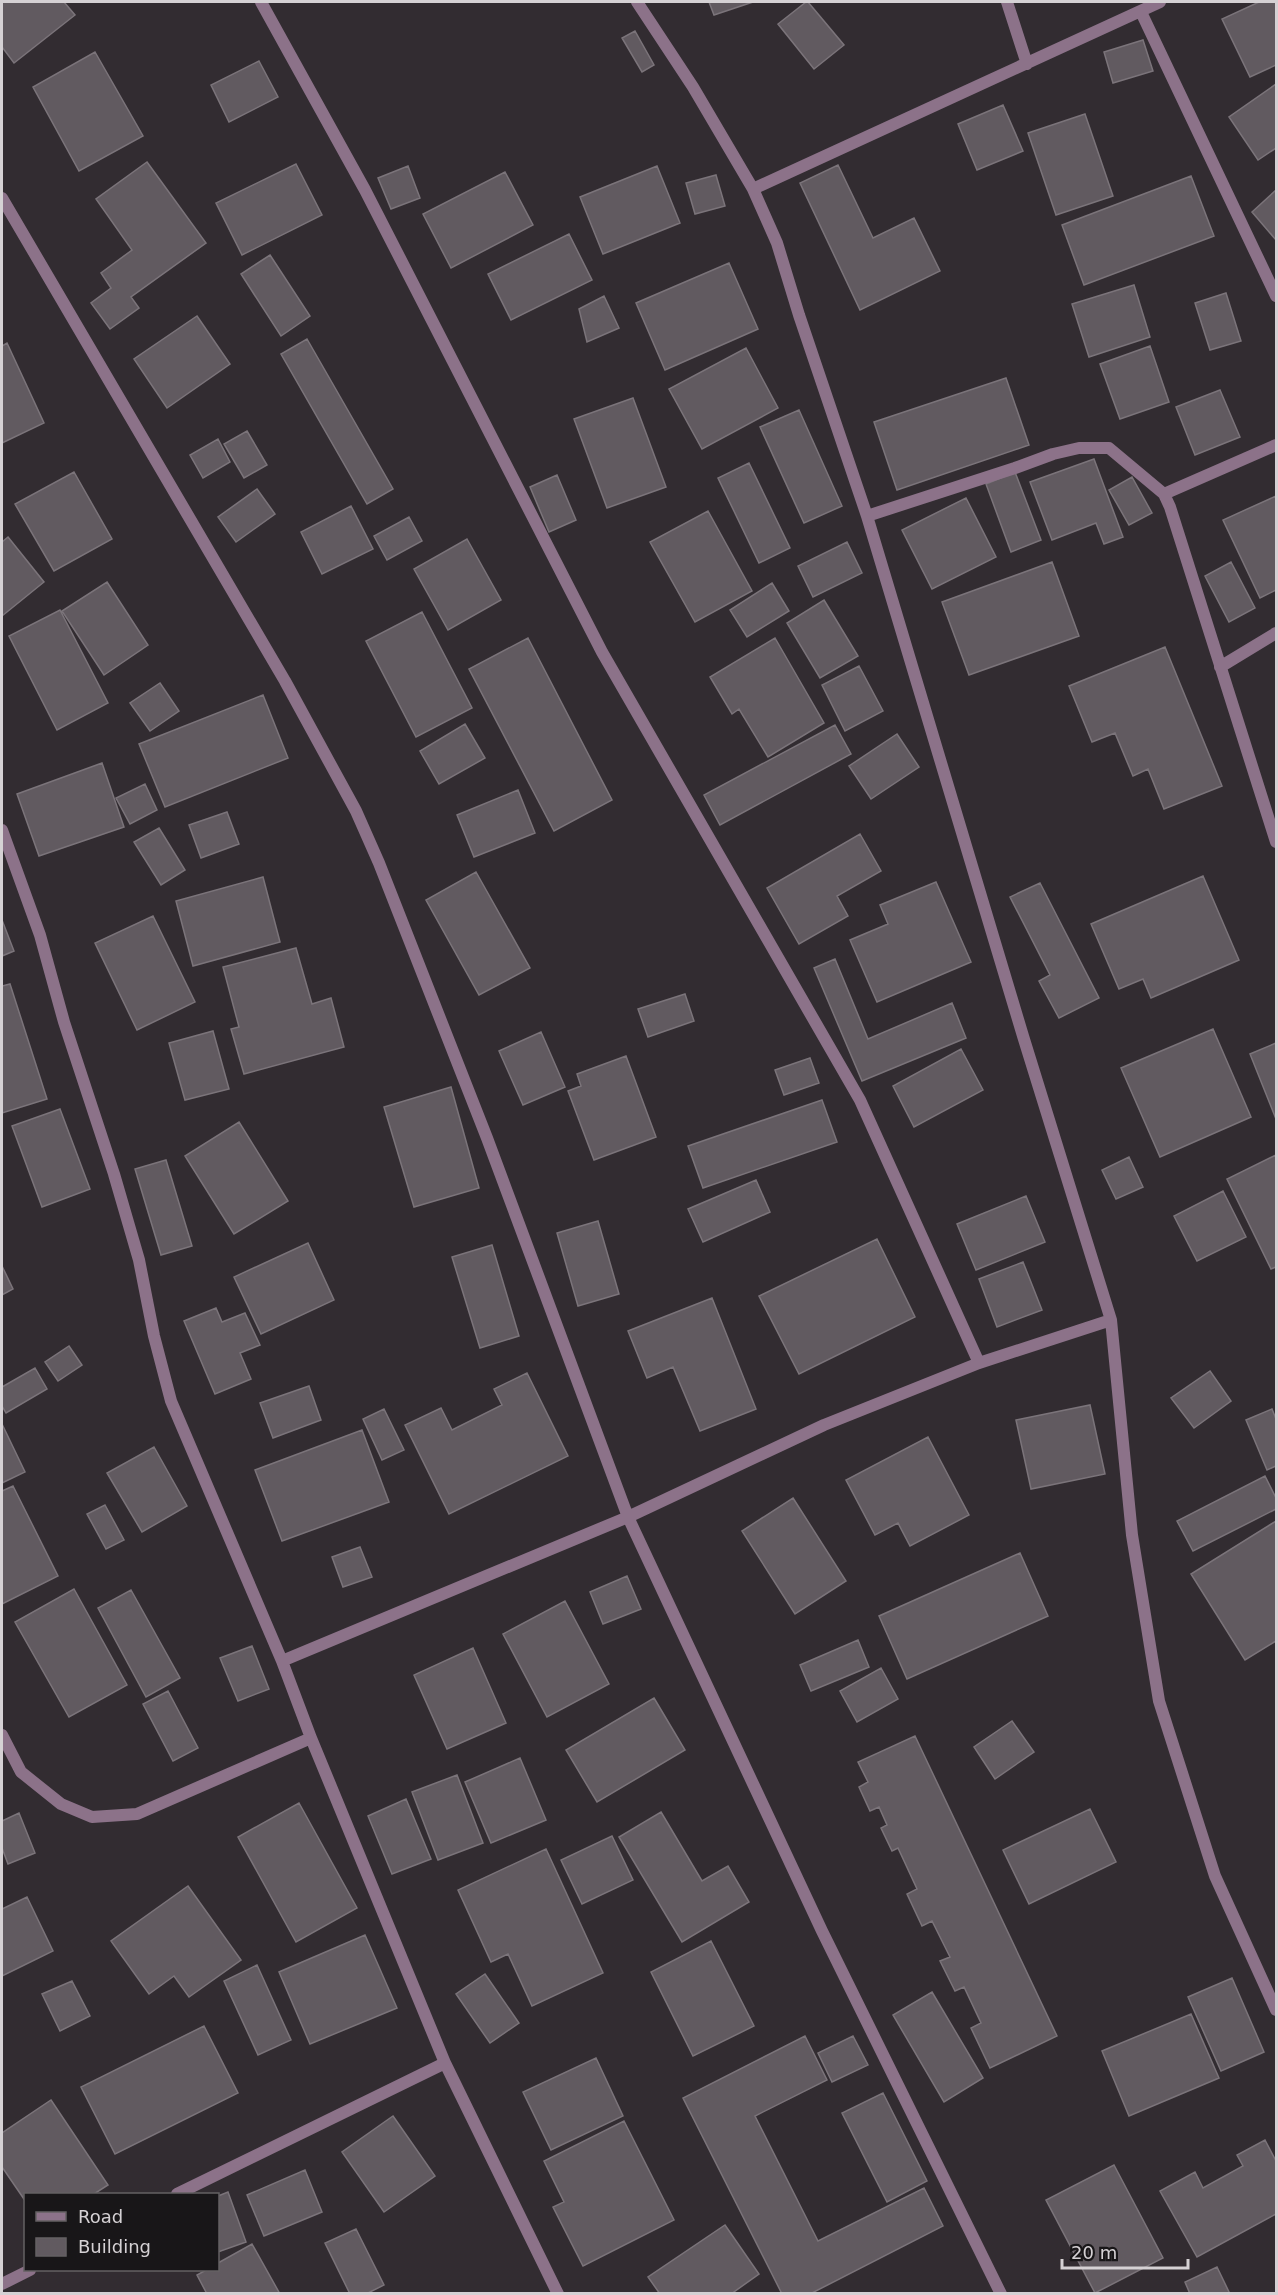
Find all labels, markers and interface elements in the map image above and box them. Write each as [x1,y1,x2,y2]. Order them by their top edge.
legend [24,2193,219,2271]
text: Road [78,2206,123,2227]
scale bar [1062,2232,1188,2270]
text: Building [78,2236,151,2257]
text: 20 m [1071,2242,1117,2263]

